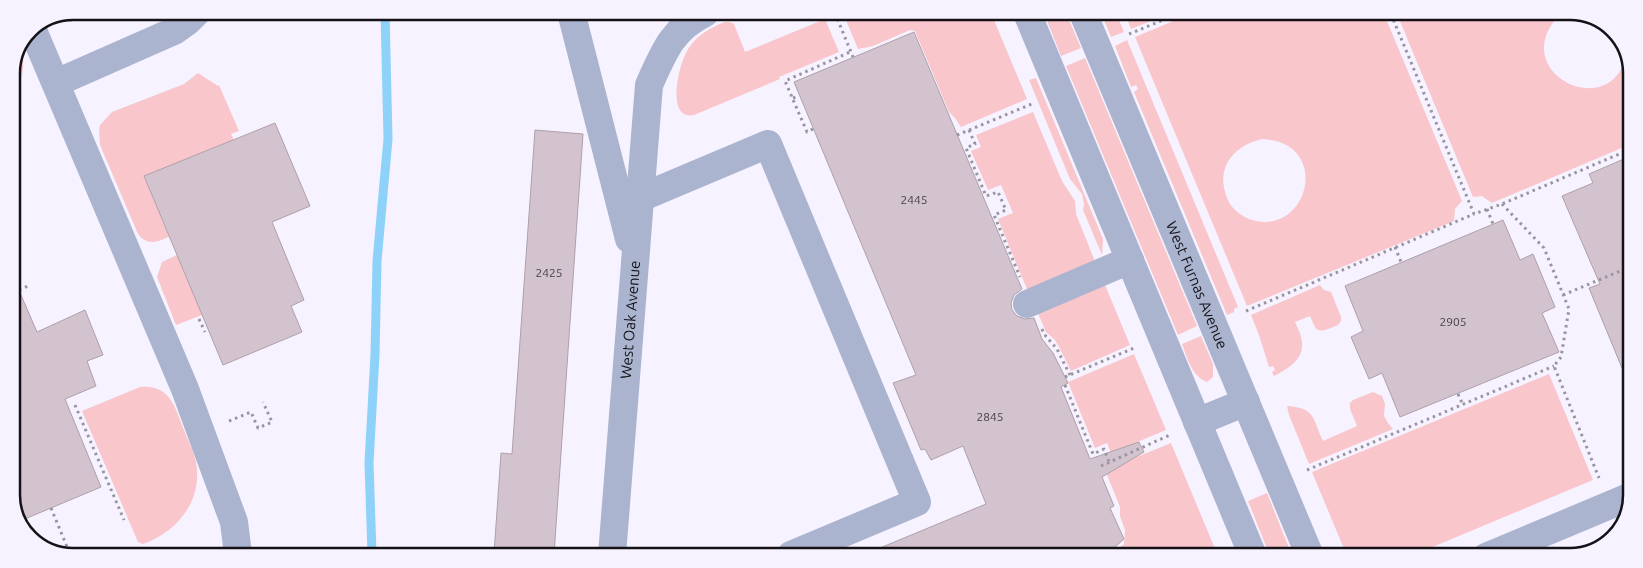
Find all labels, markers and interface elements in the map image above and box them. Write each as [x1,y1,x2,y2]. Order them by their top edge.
house number: 2445 [900,193,928,206]
street label: West Furnas Avenue [1163,219,1231,351]
street label: West Oak Avenue [617,260,643,380]
house number: 2425 [535,266,563,279]
house number: 2905 [1439,315,1467,328]
house number: 2845 [976,410,1004,423]

